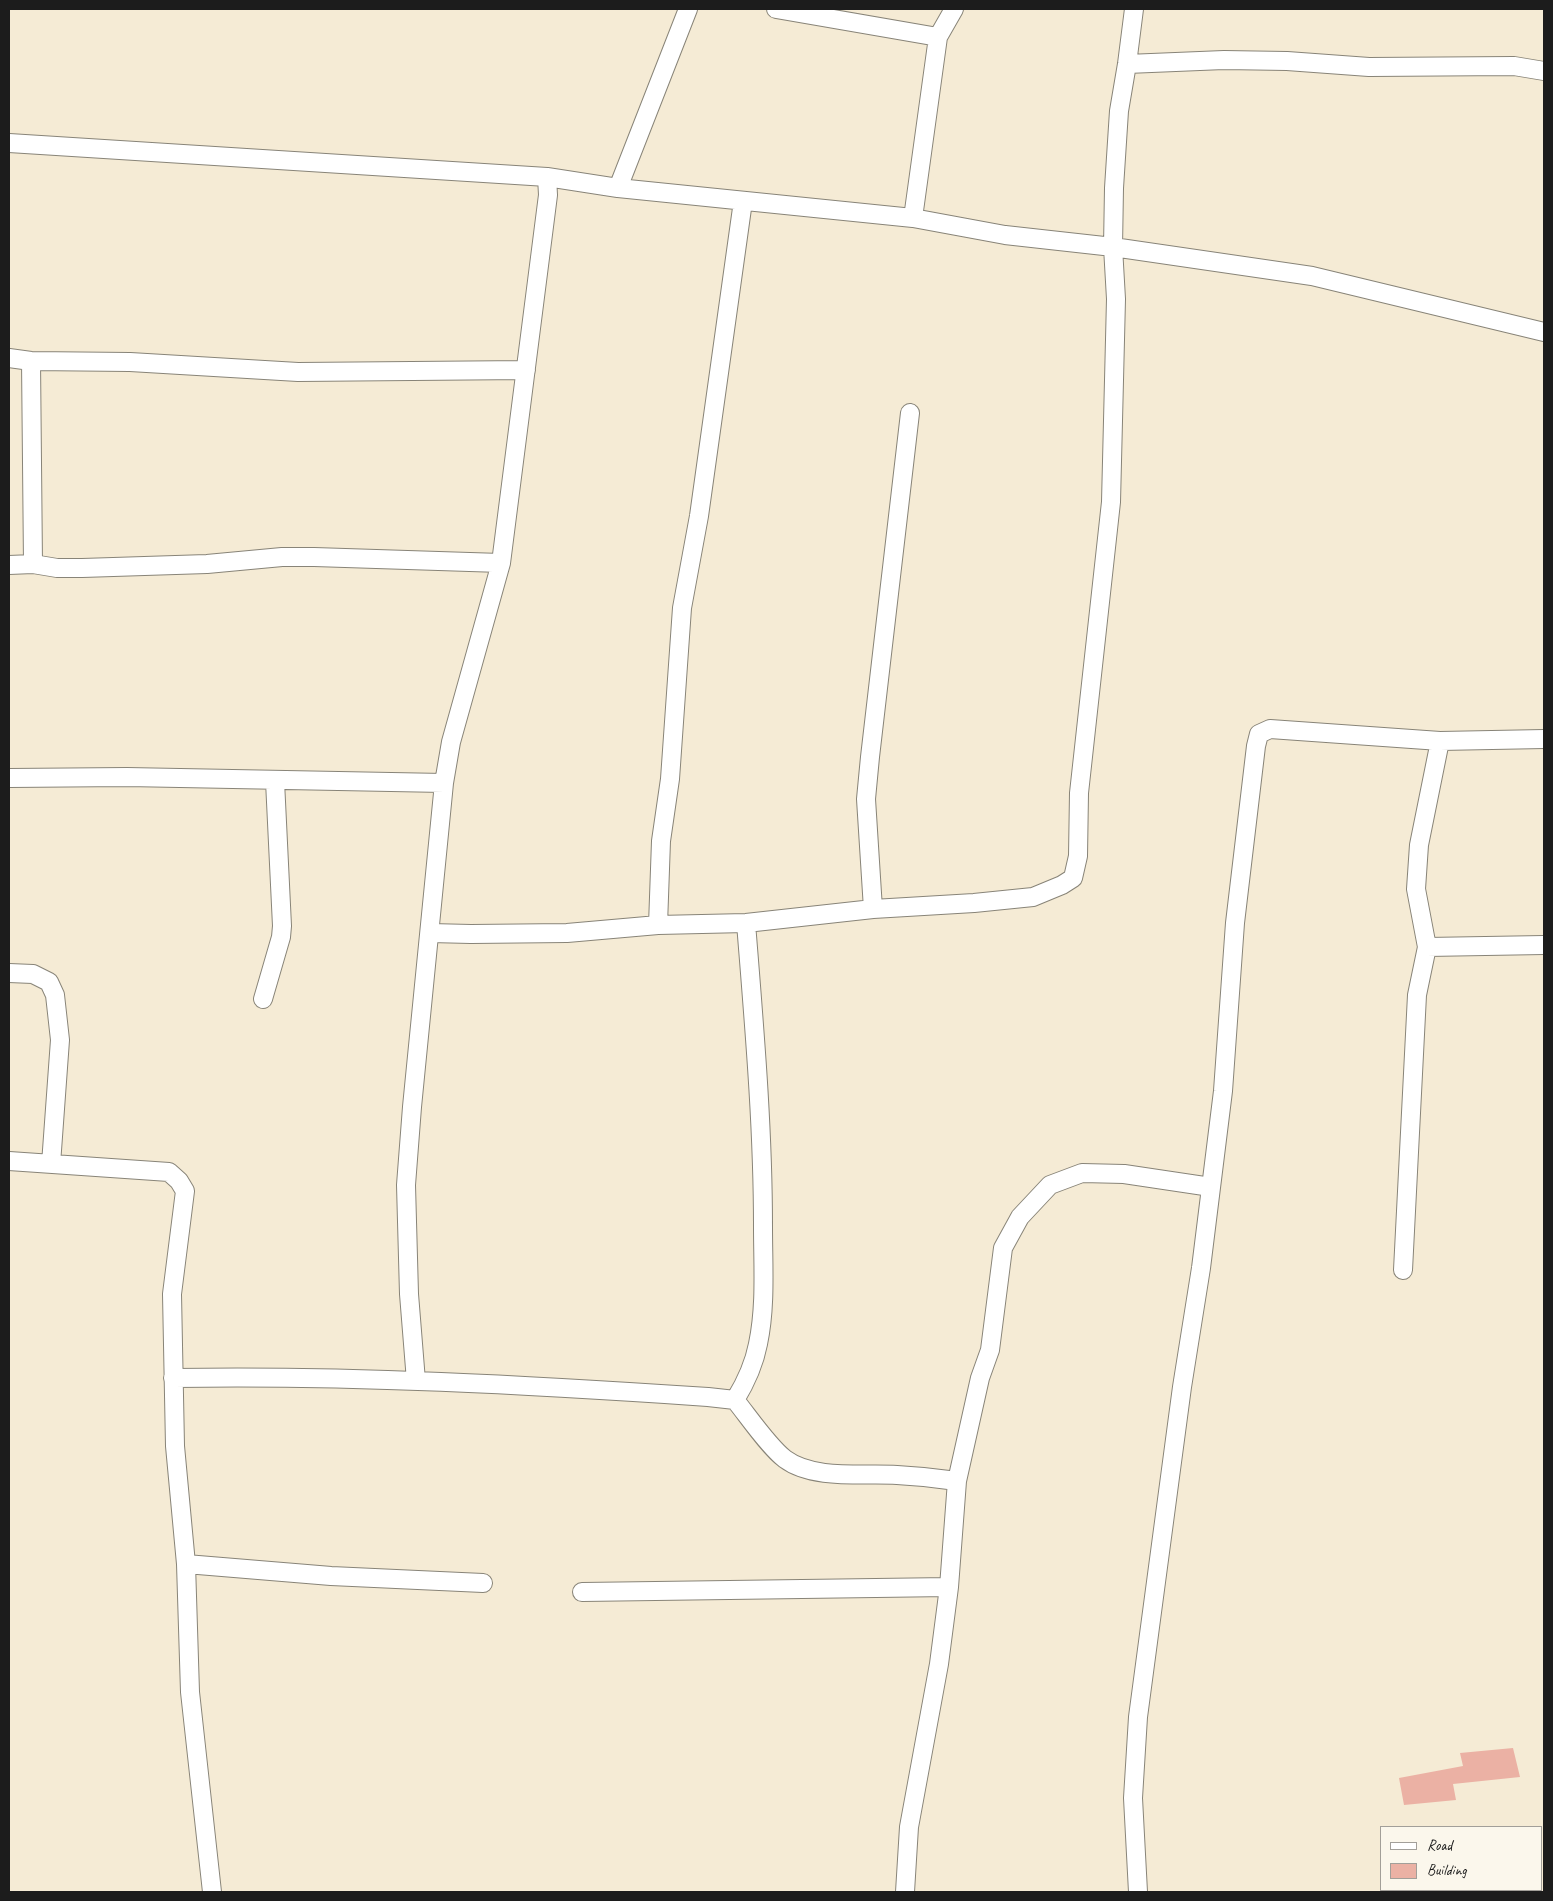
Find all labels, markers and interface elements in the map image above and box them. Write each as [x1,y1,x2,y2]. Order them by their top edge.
legend [1380,1826,1543,1891]
text: Road [1427,1836,1452,1855]
text: Building [1427,1861,1466,1880]

